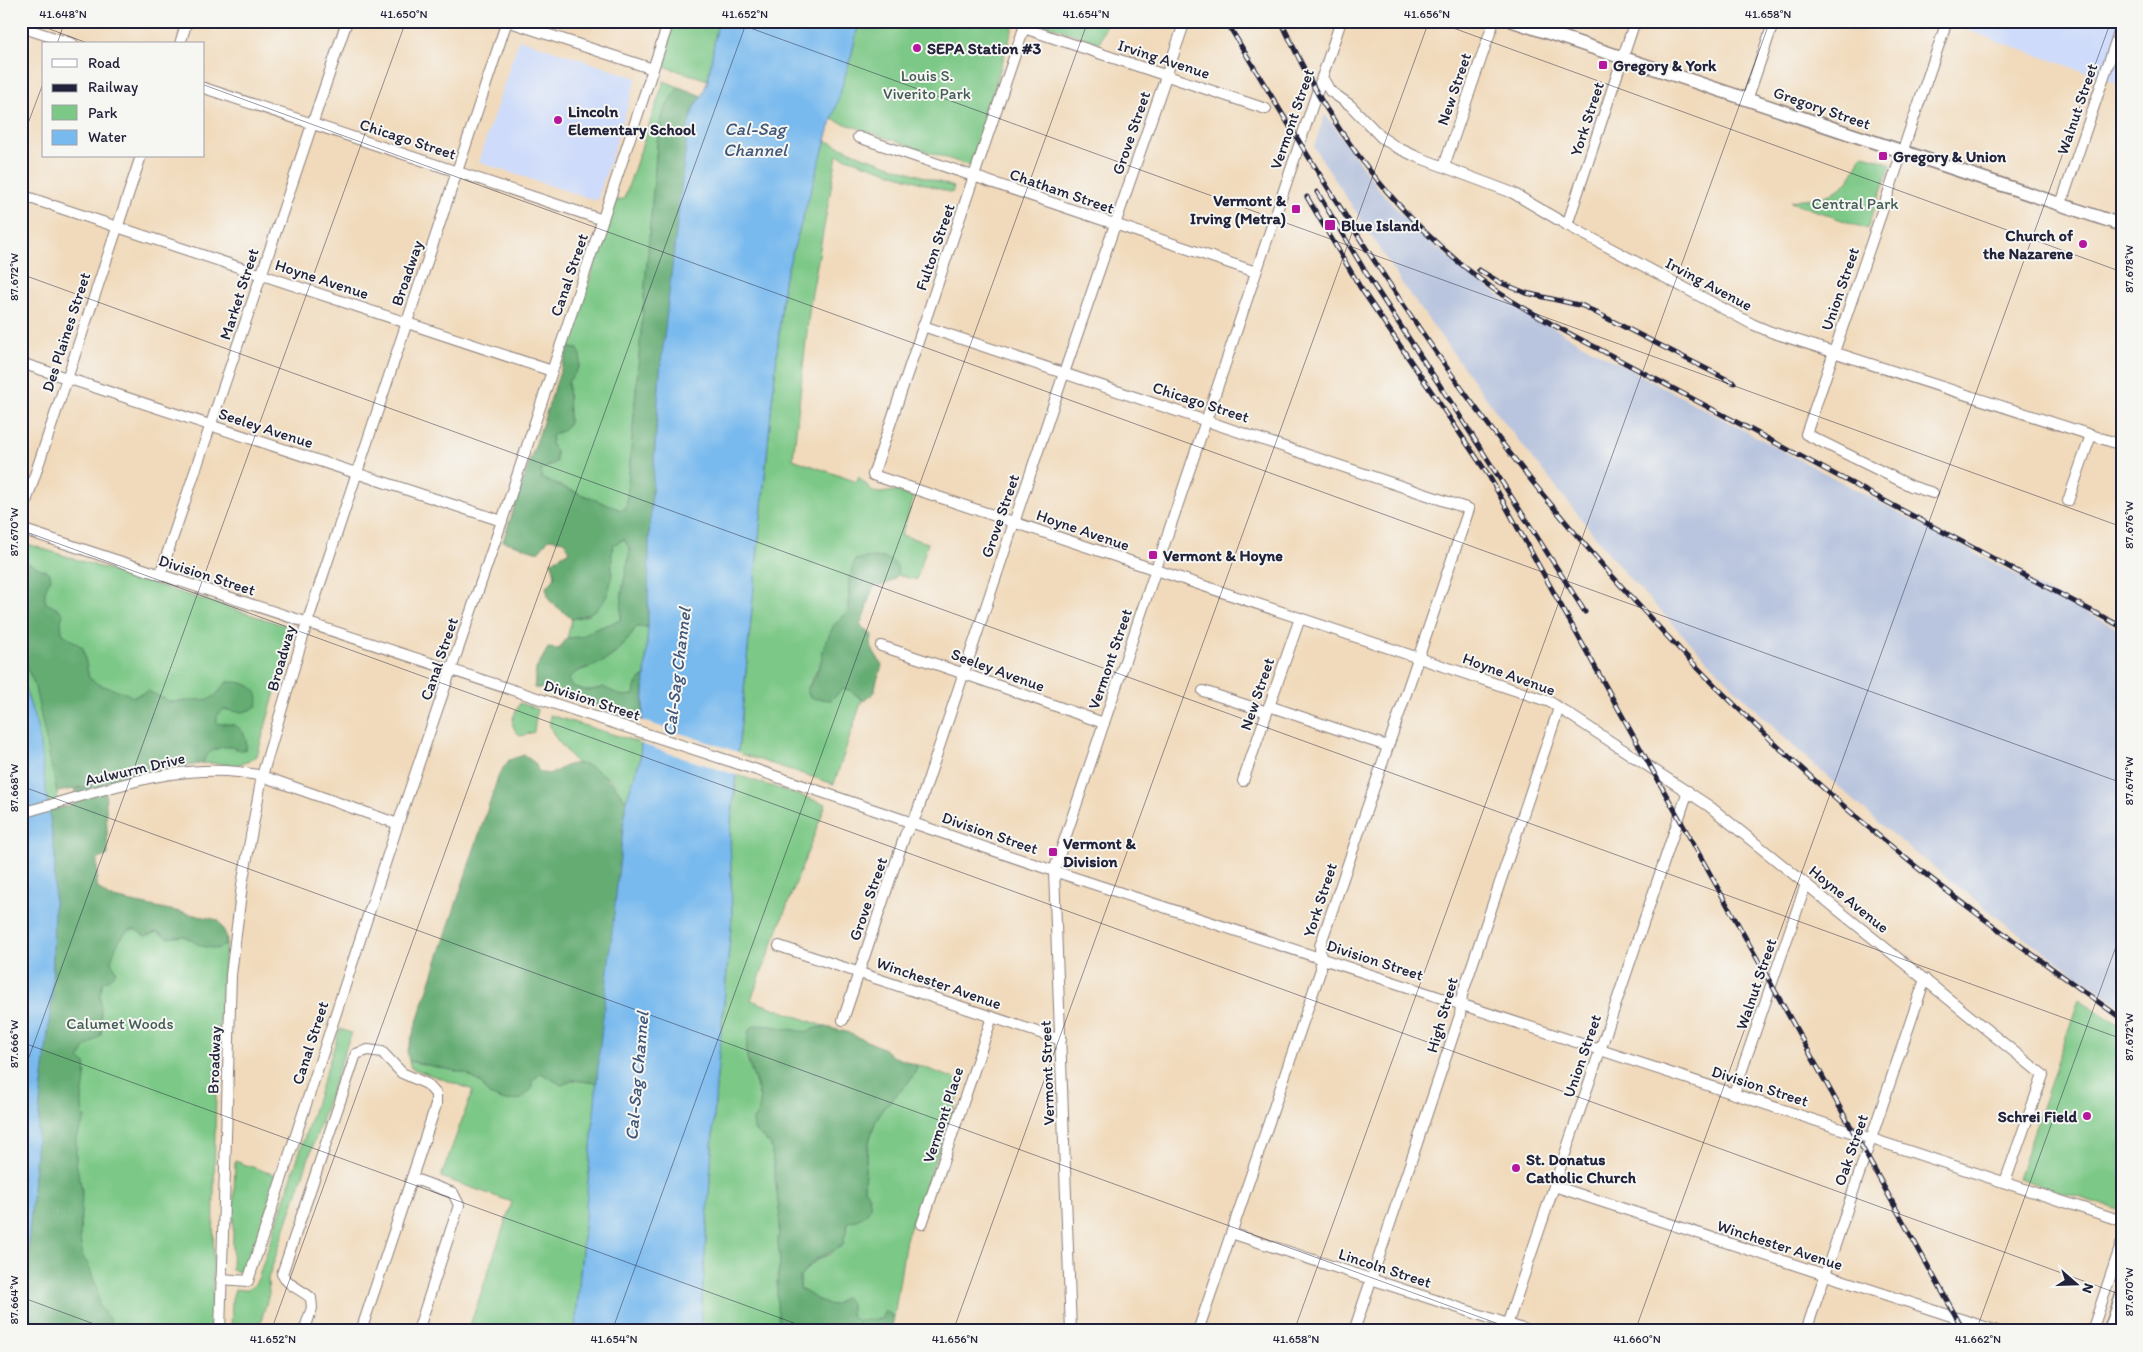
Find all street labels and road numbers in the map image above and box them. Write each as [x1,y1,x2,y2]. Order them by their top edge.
street label: Irving Avenue [1116,35,1212,83]
street label: New Street [1433,50,1475,128]
street label: Walnut Street [2053,61,2101,157]
street label: Vermont Street [1266,66,1318,172]
street label: York Street [1566,79,1608,159]
street label: Gregory Street [1771,83,1873,133]
street label: Grove Street [1108,89,1154,177]
street label: Chicago Street [357,114,459,164]
street label: Chatham Street [1007,164,1117,218]
street label: Fulton Street [911,201,959,293]
street label: Canal Street [546,231,592,319]
street label: Broadway [387,237,427,308]
street label: Union Street [1817,245,1863,333]
street label: Market Street [215,246,263,342]
street label: Irving Avenue [1662,253,1756,315]
street label: Hoyne Avenue [273,255,371,303]
street label: Des Plaines Street [38,270,94,394]
street label: Chicago Street [1150,377,1252,427]
street label: Seeley Avenue [216,404,316,452]
street label: Grove Street [977,472,1023,560]
street label: Hoyne Avenue [1034,505,1132,555]
street label: Division Street [156,550,258,600]
street label: Vermont Street [1084,606,1136,712]
street label: Canal Street [416,615,462,703]
street label: Broadway [262,622,300,693]
street label: Seeley Avenue [949,644,1048,696]
street label: Hoyne Avenue [1460,648,1558,700]
street label: New Street [1236,655,1278,733]
street label: Division Street [541,675,643,725]
street label: Aulwurm Drive [83,748,187,790]
street label: Division Street [939,808,1041,858]
street label: Grove Street [845,855,891,943]
street label: York Street [1299,860,1341,940]
street label: Hoyne Avenue [1805,861,1893,937]
street label: Division Street [1324,935,1426,985]
street label: Walnut Street [1732,936,1780,1032]
street label: Winchester Avenue [874,953,1004,1013]
street label: High Street [1422,975,1462,1055]
street label: Canal Street [288,999,332,1087]
street label: Union Street [1559,1012,1605,1100]
street label: Vermont Street [1036,1020,1058,1126]
street label: Broadway [203,1025,225,1094]
street label: Division Street [1709,1061,1811,1111]
street label: Vermont Place [919,1065,967,1165]
street label: Oak Street [1830,1112,1872,1188]
street label: Winchester Avenue [1715,1216,1846,1274]
street label: Lincoln Street [1336,1244,1434,1292]

